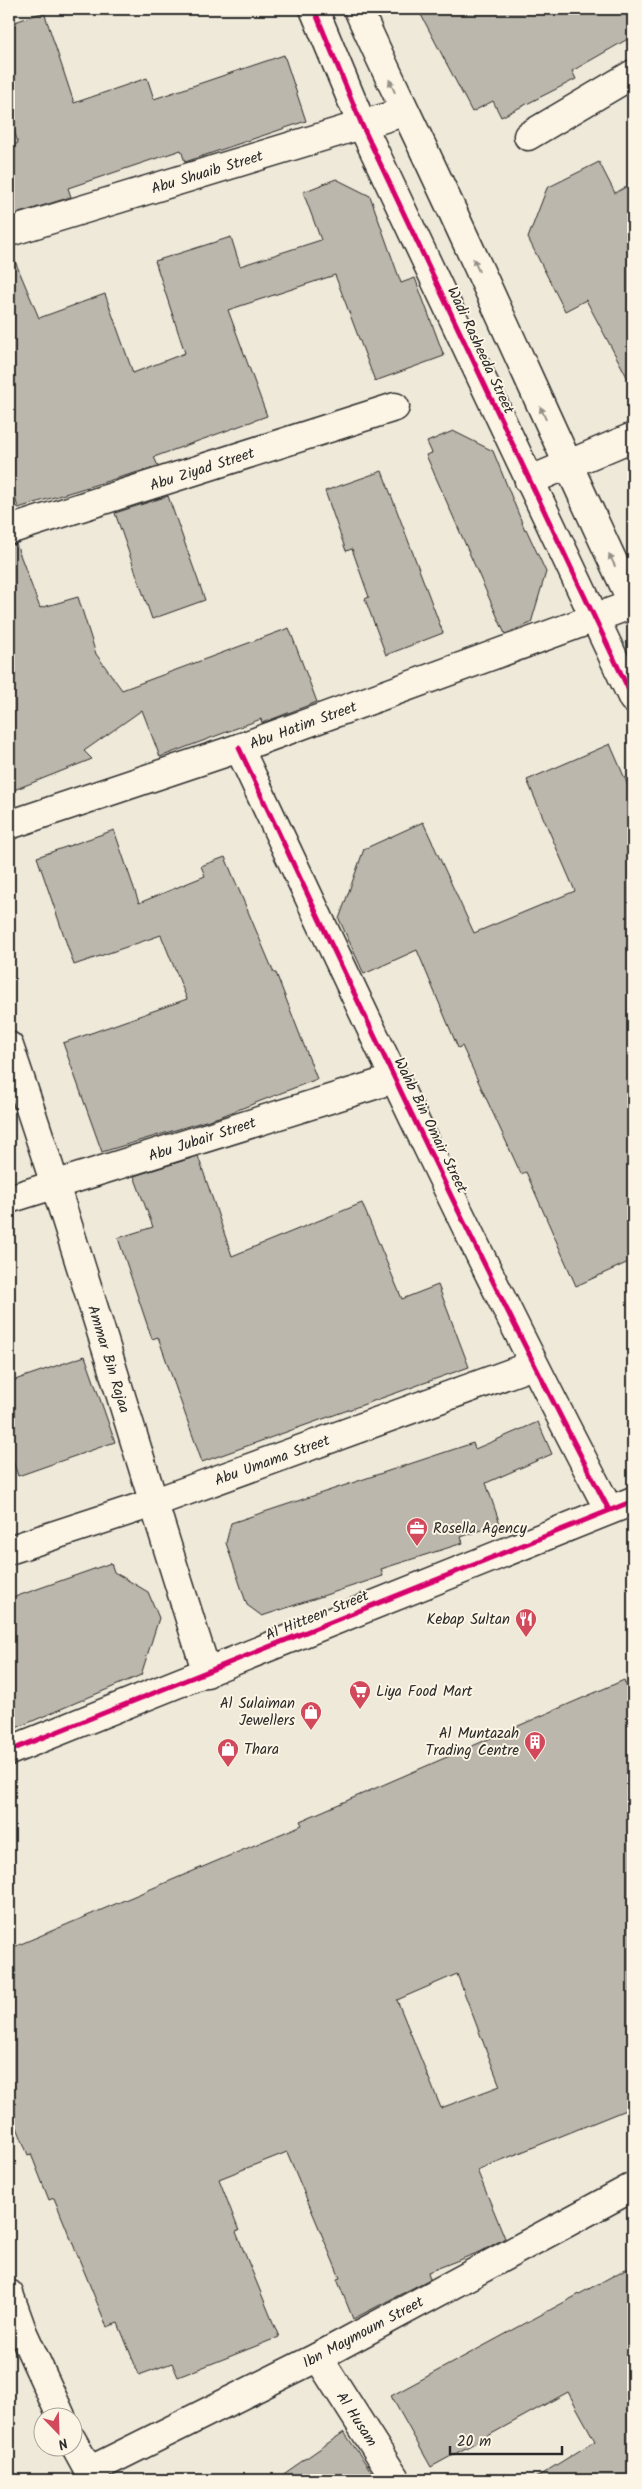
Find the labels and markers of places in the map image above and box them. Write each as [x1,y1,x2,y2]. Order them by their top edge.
office icon: Rosella Agency [405,1516,429,1547]
place label: Rosella Agency [433,1517,528,1541]
restaurant icon: Kebap Sultan [514,1607,538,1638]
place label: Kebap Sultan [427,1608,510,1632]
supermarket icon: Liya Food Mart [348,1679,372,1710]
place label: Liya Food Mart [376,1680,473,1704]
place label: Al Sulaiman Jewellers [220,1692,296,1733]
shop icon: Al Sulaiman Jewellers [299,1700,323,1731]
place label: Al Muntazah Trading Centre [426,1722,519,1763]
building icon: Al Muntazah Trading Centre [523,1730,547,1761]
shop icon: Thara [216,1737,240,1768]
place label: Thara [244,1738,279,1762]

